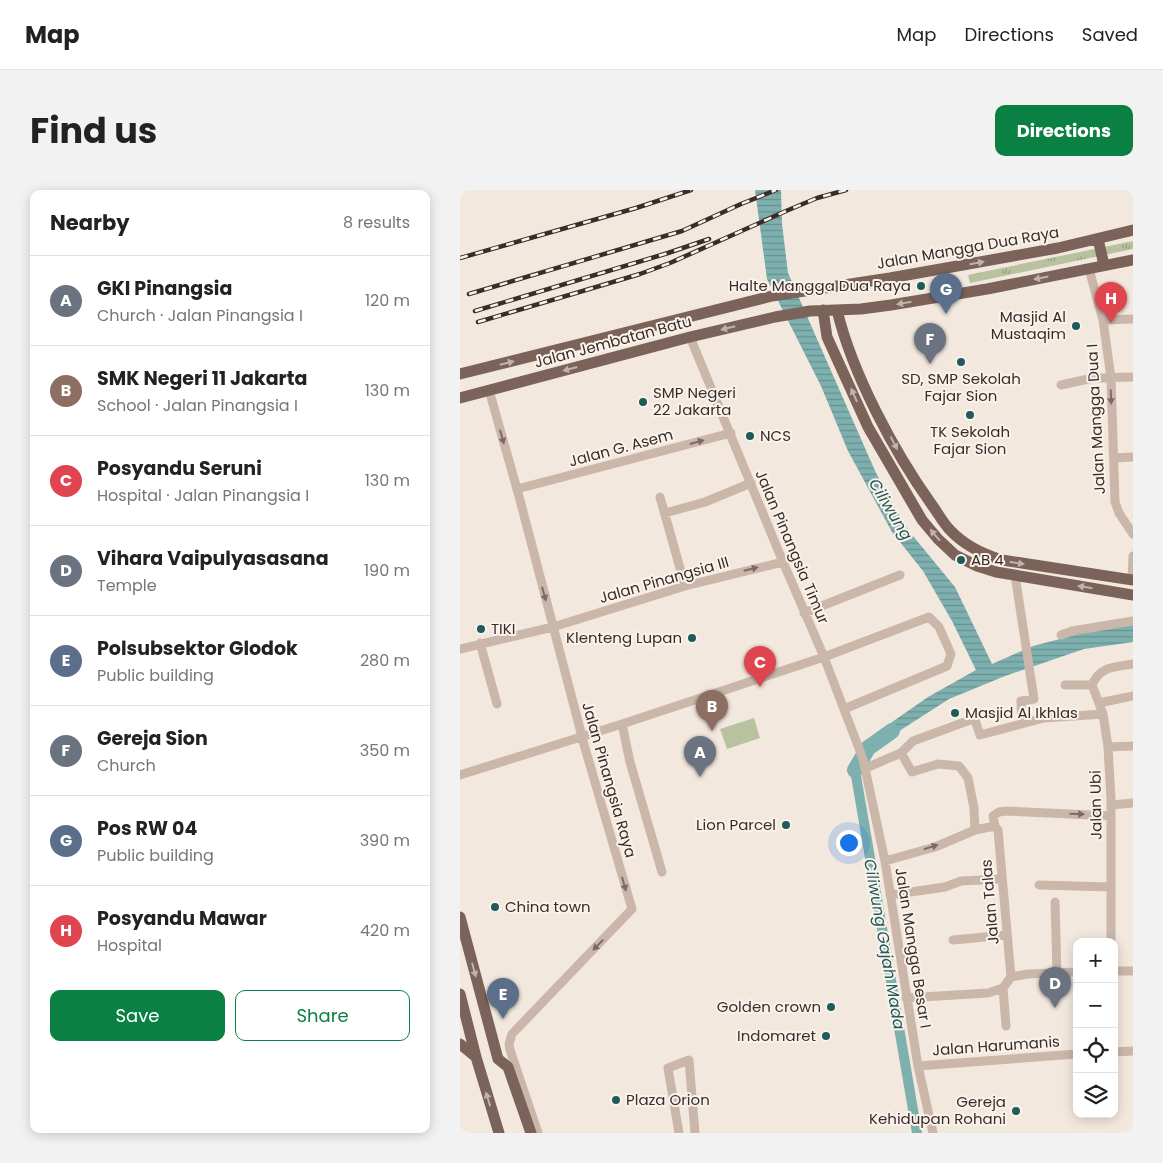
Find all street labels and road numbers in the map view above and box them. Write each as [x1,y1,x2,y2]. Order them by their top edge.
street label: Jalan Mangga Dua Raya [875,221,1061,274]
street label: Jalan Jembatan Batu [532,310,694,373]
street label: Jalan Mangga Dua I [1081,343,1110,495]
street label: Jalan G. Asem [566,424,675,472]
street label: Jalan Pinangsia Timur [750,467,835,627]
street label: Jalan Pinangsia III [597,551,731,608]
street label: Jalan Pinangsia Raya [577,700,642,860]
street label: Jalan Ubi [1084,770,1107,840]
street label: Jalan Talas [975,858,1004,946]
street label: Jalan Mangga Besar I [890,866,937,1030]
street label: Jalan Harumanis [931,1031,1061,1060]

